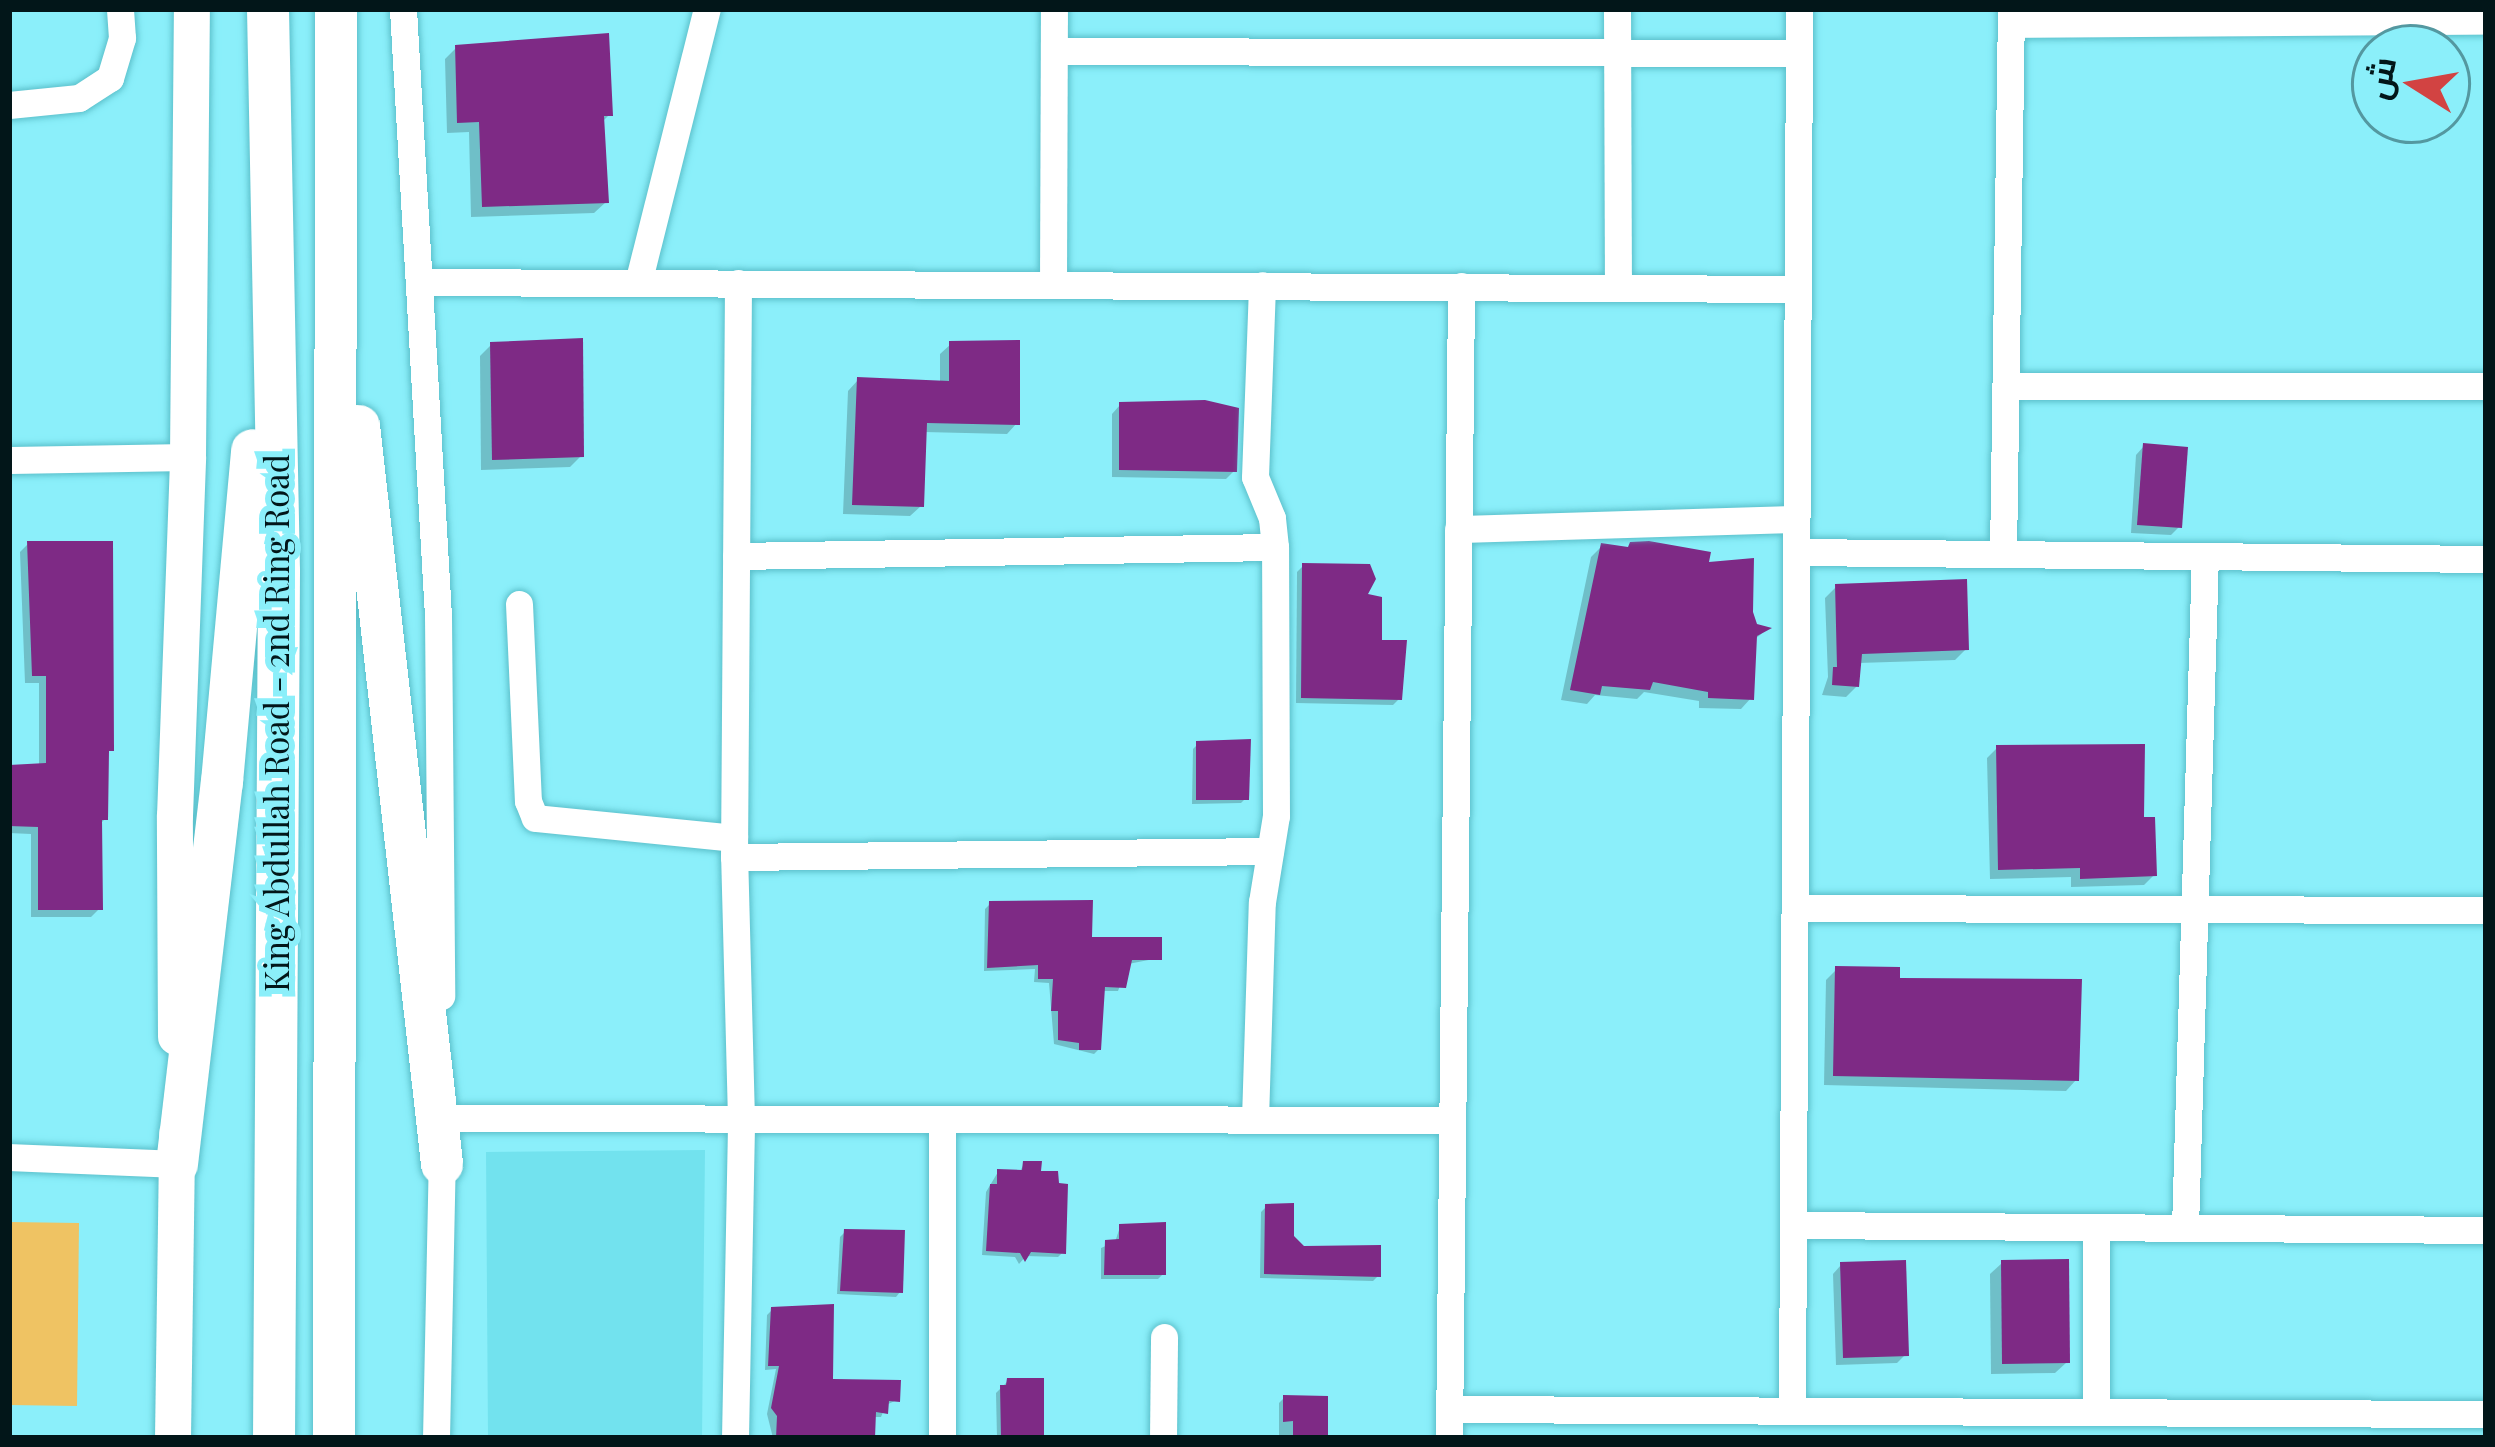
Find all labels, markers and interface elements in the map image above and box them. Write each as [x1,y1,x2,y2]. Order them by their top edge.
north arrow [2351,24,2471,144]
text: ش [2353,53,2404,103]
street label: King Abdullah Road - 2nd Ring Road [256,454,296,992]

